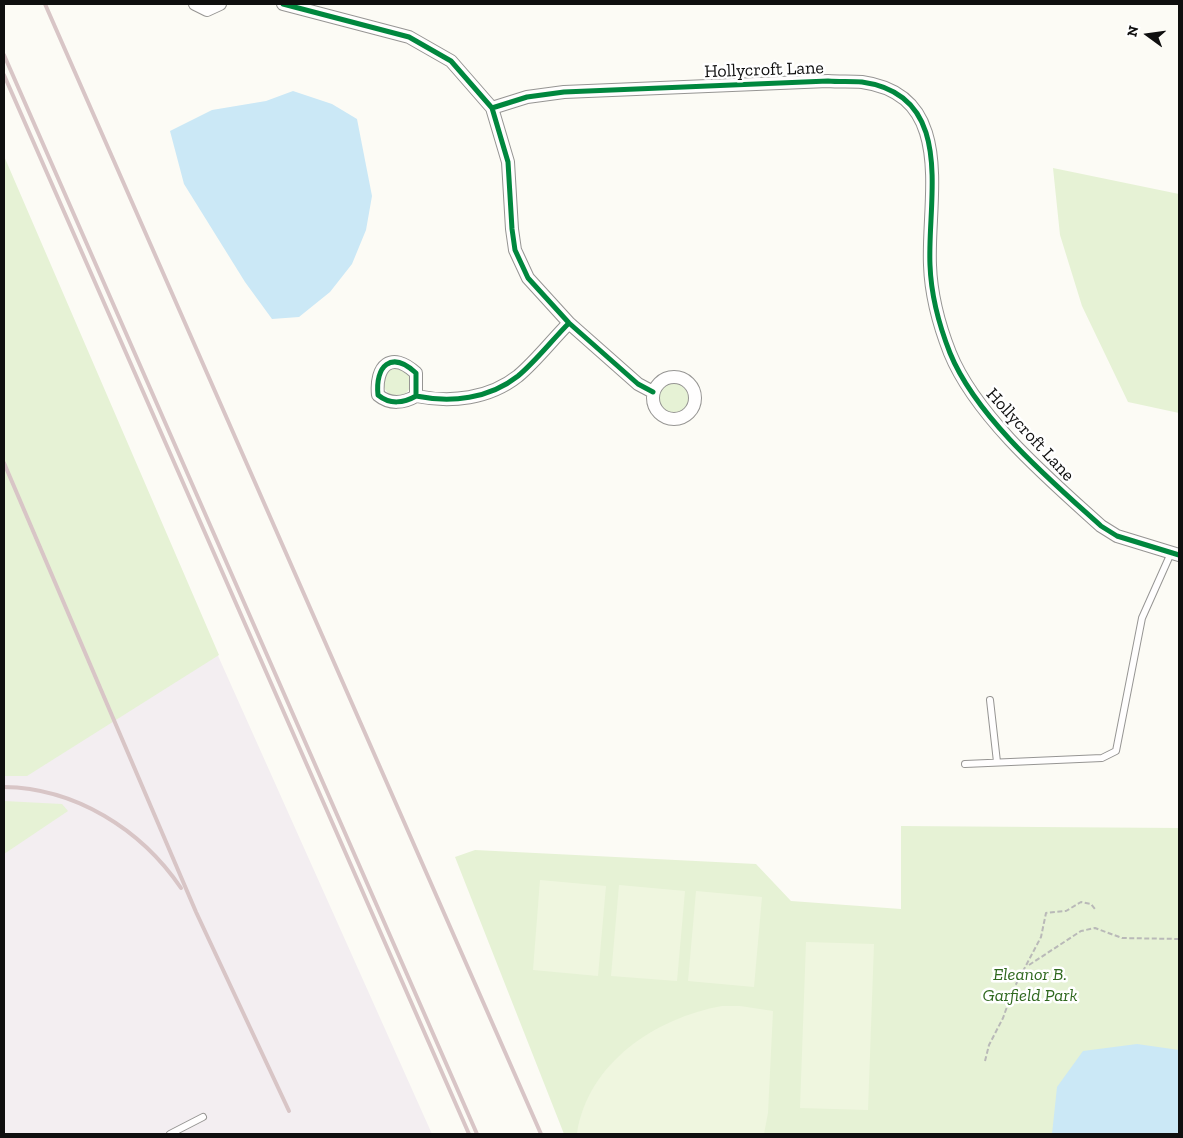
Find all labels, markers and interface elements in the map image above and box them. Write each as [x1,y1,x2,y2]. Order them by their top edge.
north arrow [1123,10,1173,60]
text: N [1123,24,1142,38]
street label: Hollycroft Lane [704,57,824,83]
street label: Hollycroft Lane [981,384,1079,486]
park label: Eleanor B. Garfield Park [982,964,1078,1006]

